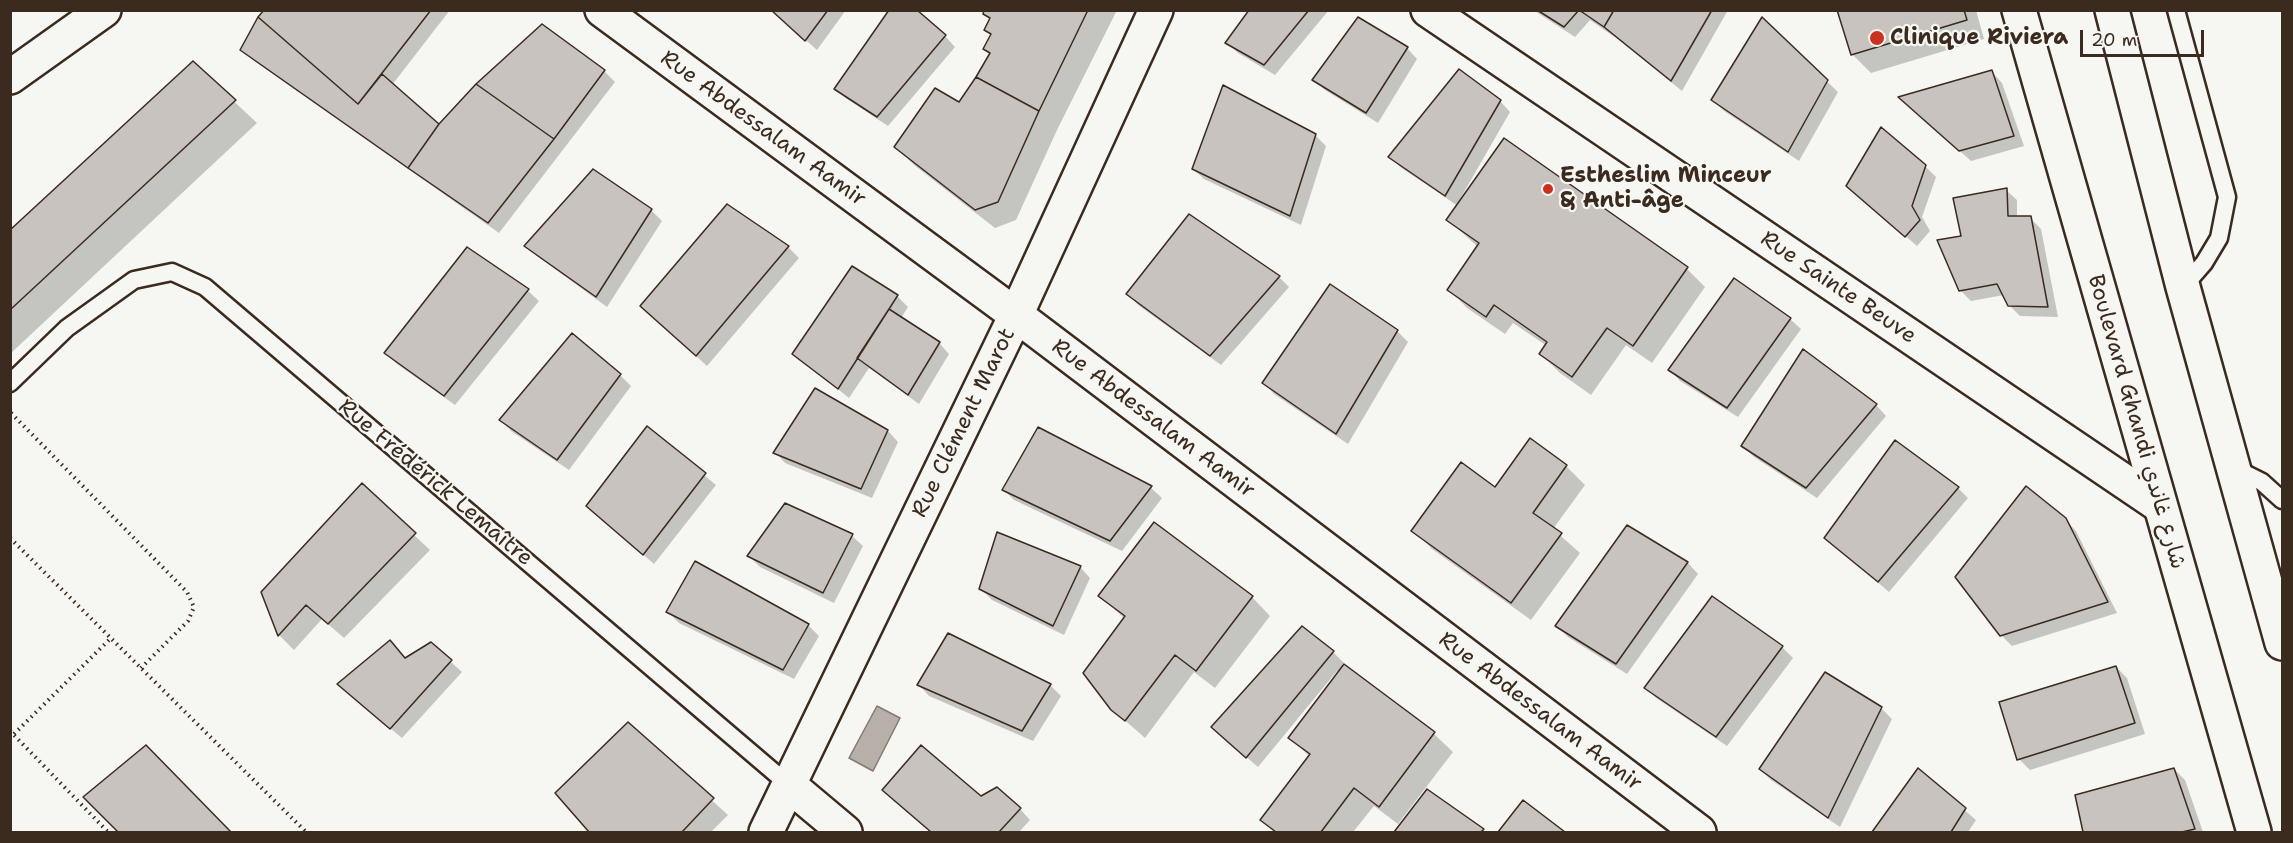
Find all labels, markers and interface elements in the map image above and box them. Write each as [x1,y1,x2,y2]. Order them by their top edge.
scale bar [2083,18,2208,56]
place label: Clinique Riviera [1890,25,2068,51]
text: 20 m [2091,28,2137,52]
marker: Clinique Riviera [1868,29,1886,47]
street label: Rue Abdessalam Aamir [655,45,871,213]
place label: Estheslim Minceur & Anti-âge [1560,163,1772,214]
marker: Estheslim Minceur & Anti-âge [1541,182,1555,196]
street label: Rue Sainte Beuve [1755,226,1921,350]
street label: Boulevard Ghandi شارع غاندي [2081,272,2191,572]
street label: Rue Clément Marot [907,324,1021,522]
street label: Rue Abdessalam Aamir [1046,334,1260,504]
street label: Rue Frédérick Lemaître [332,394,538,572]
street label: Rue Abdessalam Aamir [1433,627,1647,797]

